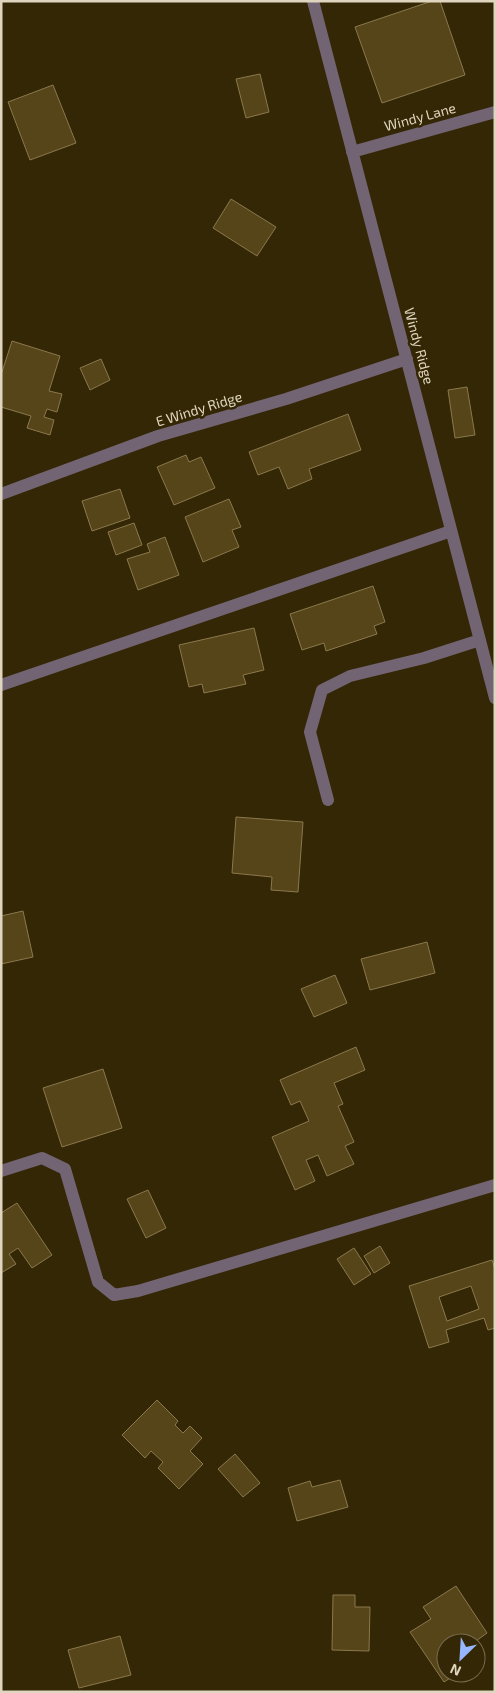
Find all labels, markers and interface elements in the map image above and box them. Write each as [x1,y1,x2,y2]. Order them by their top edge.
street label: Windy Lane [382,99,458,134]
street label: Windy Ridge [401,306,438,386]
street label: E Windy Ridge [154,387,244,430]
north arrow [436,1633,486,1683]
text: N [447,1660,463,1680]

